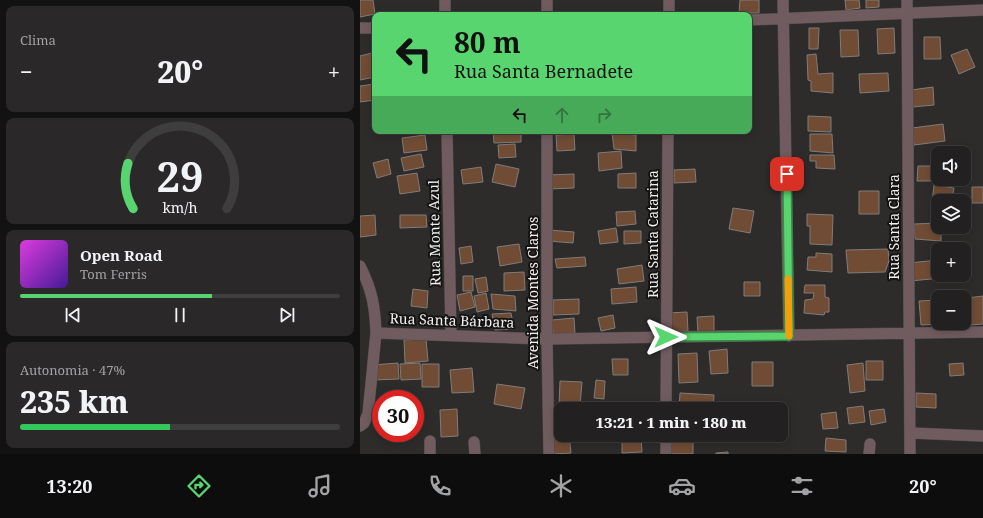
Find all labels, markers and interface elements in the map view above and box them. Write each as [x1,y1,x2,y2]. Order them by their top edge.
text: 80 m [454,23,521,61]
icon: left [388,28,440,80]
text: Clima [20,31,56,49]
text: 20° [157,51,203,92]
text: − [20,56,33,86]
text: + [328,56,340,86]
text: Rua Santa Bernadete [454,59,633,83]
icon: left [509,104,531,126]
icon: ahead [551,104,573,126]
icon: right [593,104,615,126]
map controls [931,146,971,330]
button: sound [931,146,971,186]
text: 29 [156,148,204,204]
pin [770,157,804,191]
icon: arrive [776,163,798,185]
street label: Rua Santa Catarina [643,170,662,298]
street label: Rua Santa Clara [884,174,903,280]
street label: Rua Monte Azul [424,179,444,286]
button: layers [931,194,971,234]
text: km/h [162,198,198,217]
street label: Avenida Montes Claros [523,217,542,369]
button: + [931,242,971,282]
text: Open Road [80,245,163,265]
text: Tom Ferris [80,265,147,283]
button: − [931,290,971,330]
icon: previous [62,304,84,326]
icon: pause [169,304,191,326]
icon: next [276,304,298,326]
street label: Rua Santa Bárbara [389,308,515,332]
position arrow [645,316,687,358]
text: Autonomia · 47% [20,361,125,379]
text: 235 km [20,381,129,422]
speed limit sign: 30 [372,390,424,442]
text: 13:21 · 1 min · 180 m [595,412,747,432]
icon: directions [185,472,213,500]
icon: music [306,472,334,500]
icon: phone [426,472,454,500]
icon: climate [547,472,575,500]
icon: car [668,472,696,500]
icon: filters [788,472,816,500]
text: 13:20 [46,474,92,498]
text: 20° [909,474,937,498]

